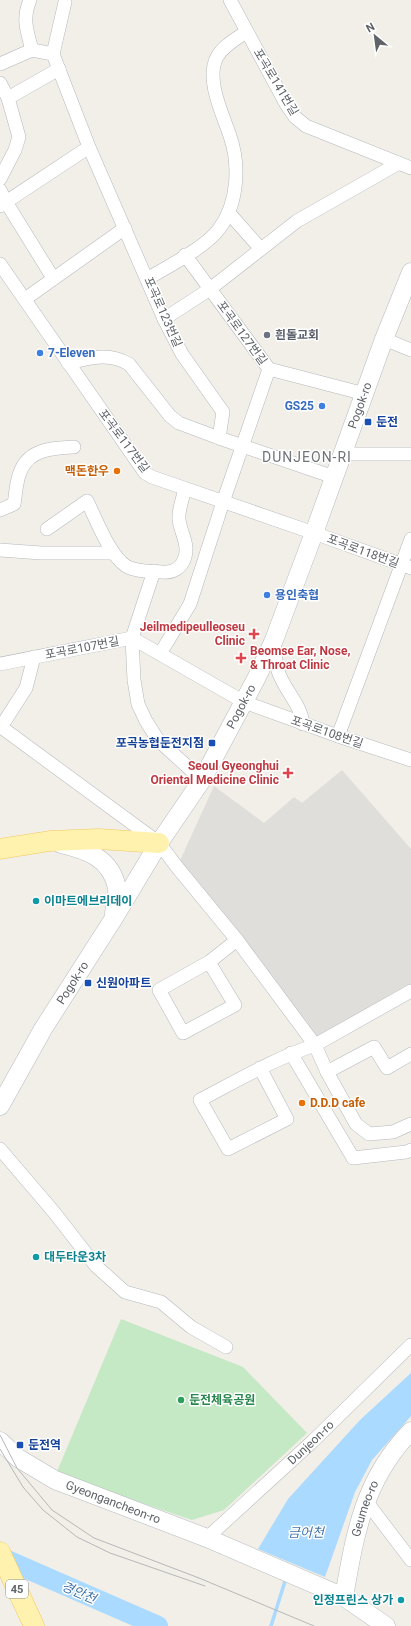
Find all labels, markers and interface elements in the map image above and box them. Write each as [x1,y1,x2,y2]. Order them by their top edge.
north arrow [355,16,395,56]
text: N [364,20,377,35]
street label: 포곡로141번길 [251,46,301,118]
street label: 포곡로123번길 [141,275,185,349]
street label: 포곡로127번길 [214,298,270,368]
place label: 흰돌교회 [275,328,319,342]
marker: 흰돌교회 [262,330,272,340]
place label: 7-Eleven [48,346,95,360]
marker: 7-Eleven [35,348,45,358]
street label: Pogok-ro [345,380,375,430]
place label: GS25 [285,399,314,413]
marker: GS25 [317,401,327,411]
street label: 포곡로117번길 [96,407,152,475]
place label: 둔전 [376,415,398,429]
marker: 둔전 [363,417,373,427]
district label: DUNJEON-RI [262,449,352,465]
place label: 맥돈한우 [65,464,109,478]
marker: 맥돈한우 [112,466,122,476]
street label: 포곡로118번길 [325,532,401,570]
place label: 용인축협 [275,588,319,602]
marker: 용인축협 [262,590,272,600]
place label: Jeilmedipeulleoseu Clinic [140,620,245,648]
marker: Jeilmedipeulleoseu Clinic [248,628,260,640]
street label: 포곡로107번길 [44,634,120,662]
place label: Beomse Ear, Nose, & Throat Clinic [250,644,350,672]
marker: Beomse Ear, Nose, & Throat Clinic [235,652,247,664]
street label: Pogok-ro [224,682,259,731]
street label: 포곡로108번길 [289,713,365,751]
place label: 포곡농협둔전지점 [116,736,204,750]
marker: 포곡농협둔전지점 [207,738,217,748]
place label: Seoul Gyeonghui Oriental Medicine Clinic [150,759,279,787]
marker: Seoul Gyeonghui Oriental Medicine Clinic [282,767,294,779]
place label: 이마트에브리데이 [44,894,132,908]
marker: 이마트에브리데이 [31,896,41,906]
street label: Pogok-ro [54,959,91,1007]
place label: 신원아파트 [96,976,151,990]
marker: 신원아파트 [83,978,93,988]
place label: D.D.D cafe [310,1096,366,1110]
marker: D.D.D cafe [297,1098,307,1108]
place label: 대두타운3차 [44,1250,106,1264]
marker: 대두타운3차 [31,1252,41,1262]
place label: 둔전체육공원 [189,1393,255,1407]
marker: 둔전체육공원 [176,1395,186,1405]
street label: Dunjeon-ro [285,1417,337,1468]
place label: 둔전역 [28,1438,61,1452]
marker: 둔전역 [15,1440,25,1450]
street label: Gyeongancheon-ro [64,1478,163,1527]
street label: Geumeo-ro [349,1478,382,1538]
water label: 금어천 [288,1525,325,1540]
water label: 경안천 [59,1579,99,1607]
road number: 45 [6,1580,28,1598]
place label: 인정프린스 상가 [313,1593,393,1607]
marker: 인정프린스 상가 [396,1595,406,1605]

